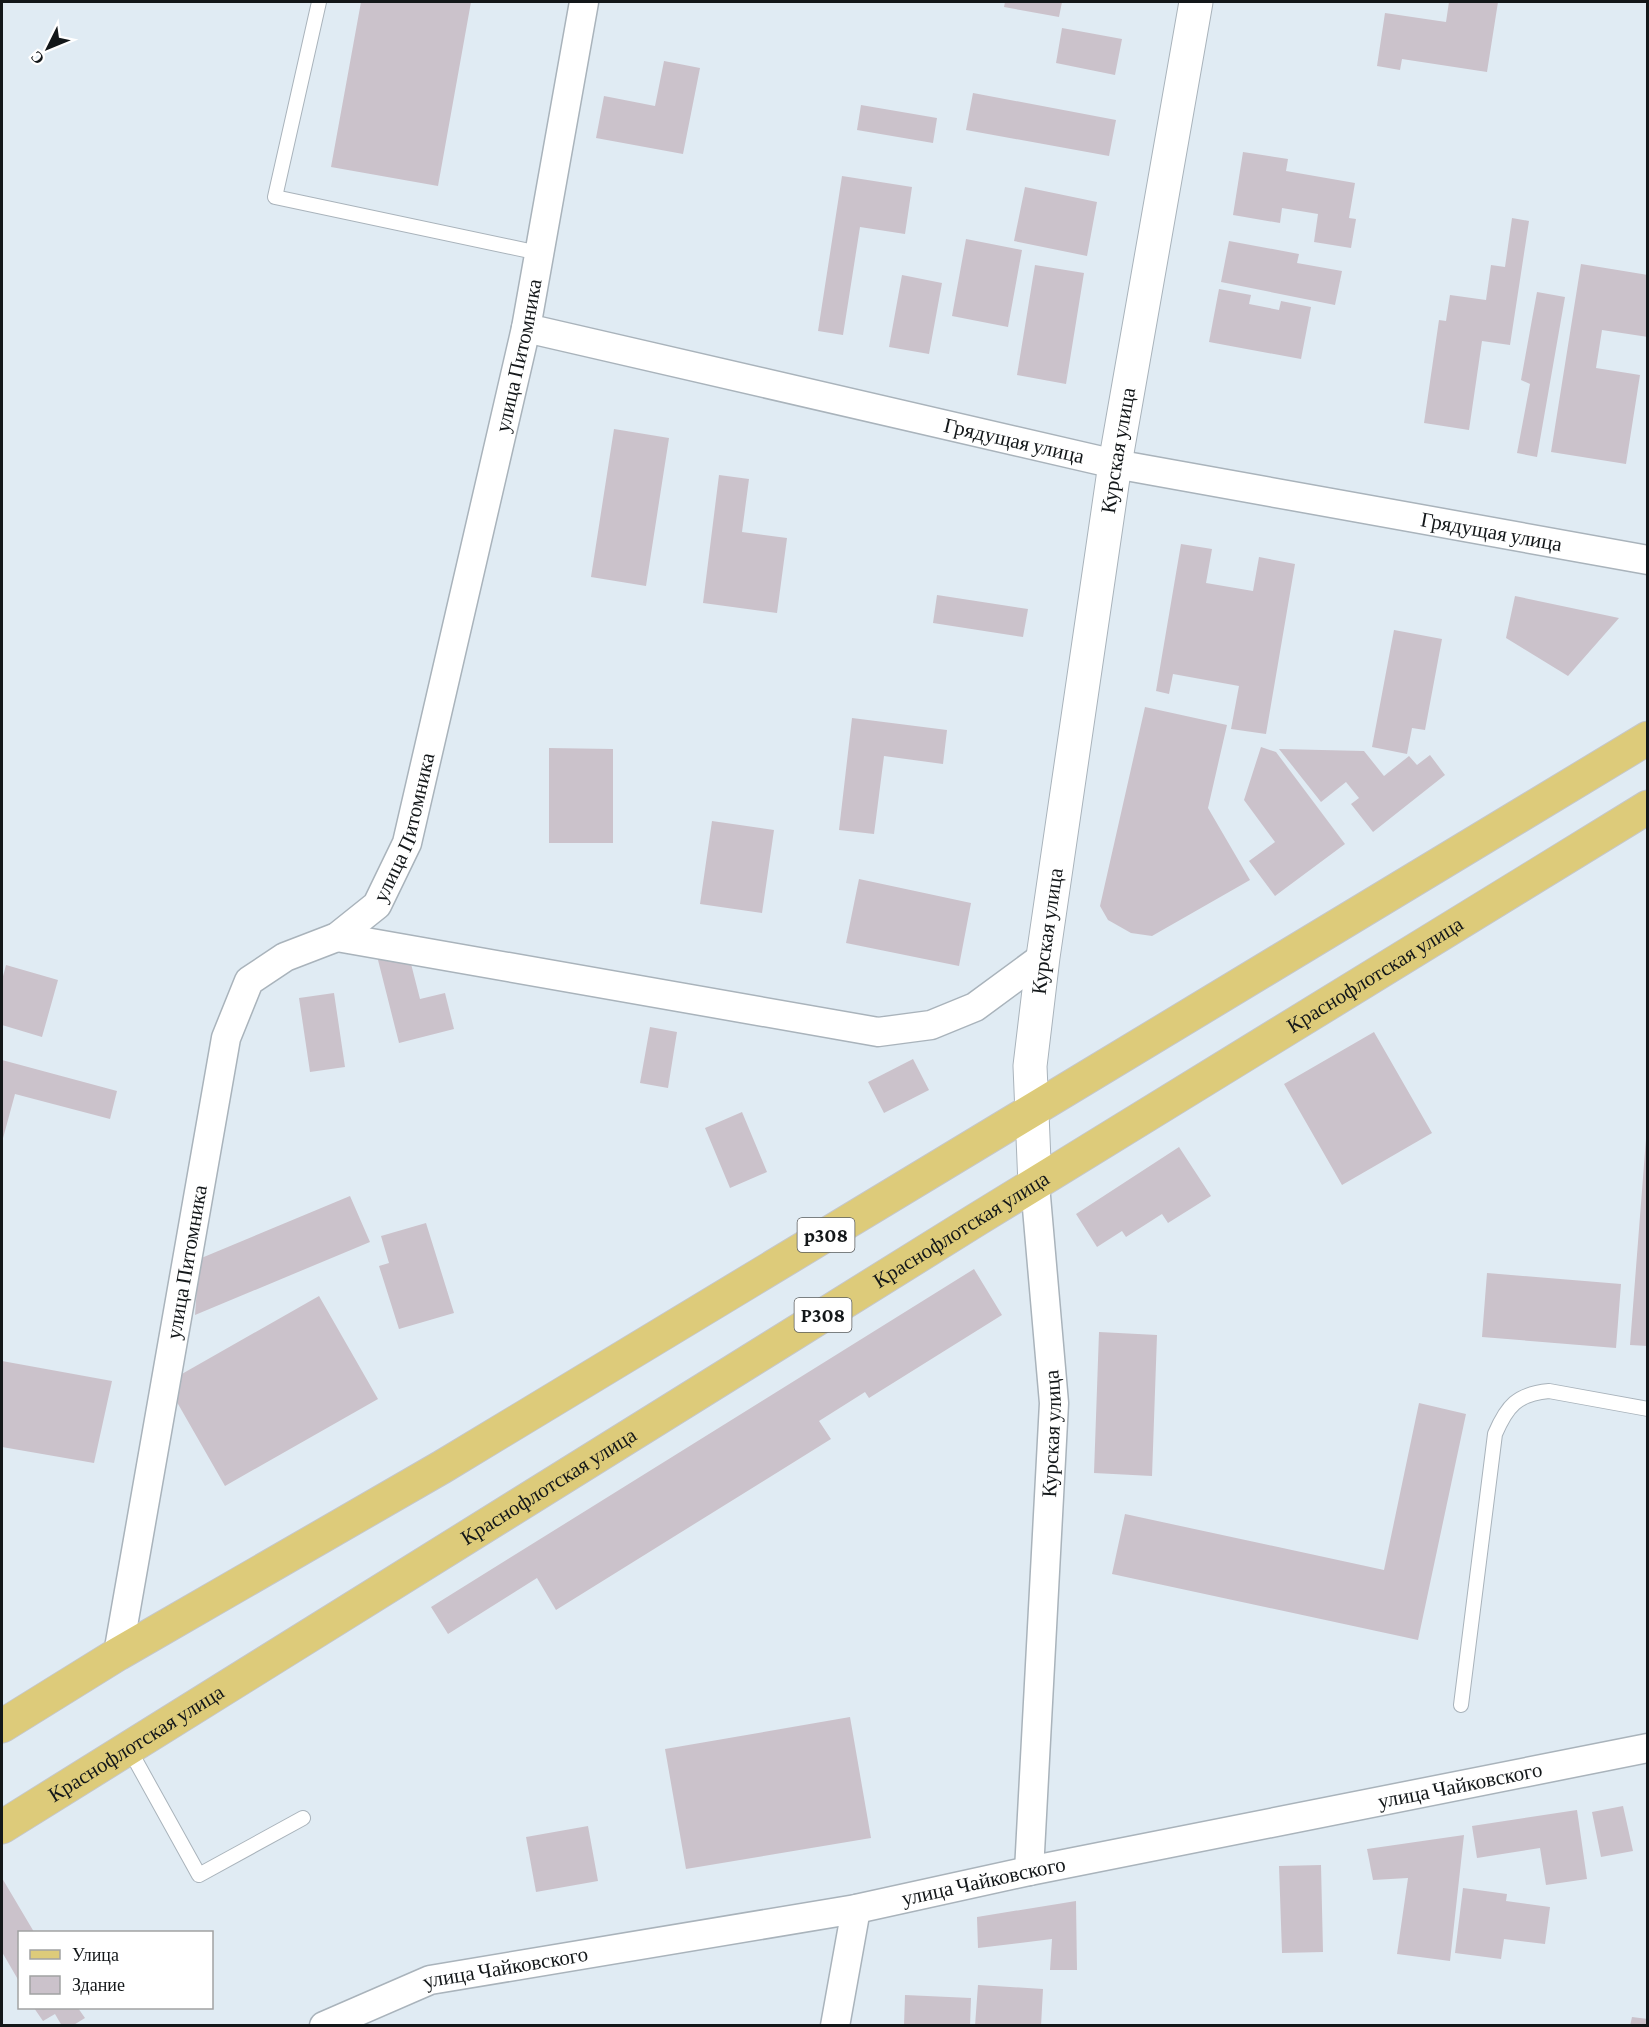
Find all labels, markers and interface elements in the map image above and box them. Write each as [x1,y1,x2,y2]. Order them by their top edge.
north arrow [18,18,78,78]
text: С [27,48,48,68]
street label: улица Питомника [490,276,547,435]
street label: Курская улица [1096,385,1140,515]
street label: Грядущая улица [942,413,1087,469]
street label: Грядущая улица [1419,507,1565,556]
street label: улица Питомника [368,750,440,906]
street label: Курская улица [1027,866,1068,996]
street label: Краснофлотская улица [1283,911,1468,1038]
street label: Краснофлотская улица [869,1166,1054,1293]
street label: улица Питомника [161,1182,212,1341]
road number: p308 [798,1218,854,1252]
road number: P308 [794,1298,852,1332]
street label: Курская улица [1037,1368,1066,1498]
street label: Краснофлотская улица [456,1422,641,1550]
street label: Краснофлотская улица [44,1679,229,1807]
street label: улица Чайковского [1376,1757,1544,1813]
street label: улица Чайковского [899,1852,1068,1911]
legend [18,1931,213,2009]
street label: улица Чайковского [419,1942,590,1994]
text: Улица [72,1945,119,1965]
text: Здание [72,1975,125,1995]

